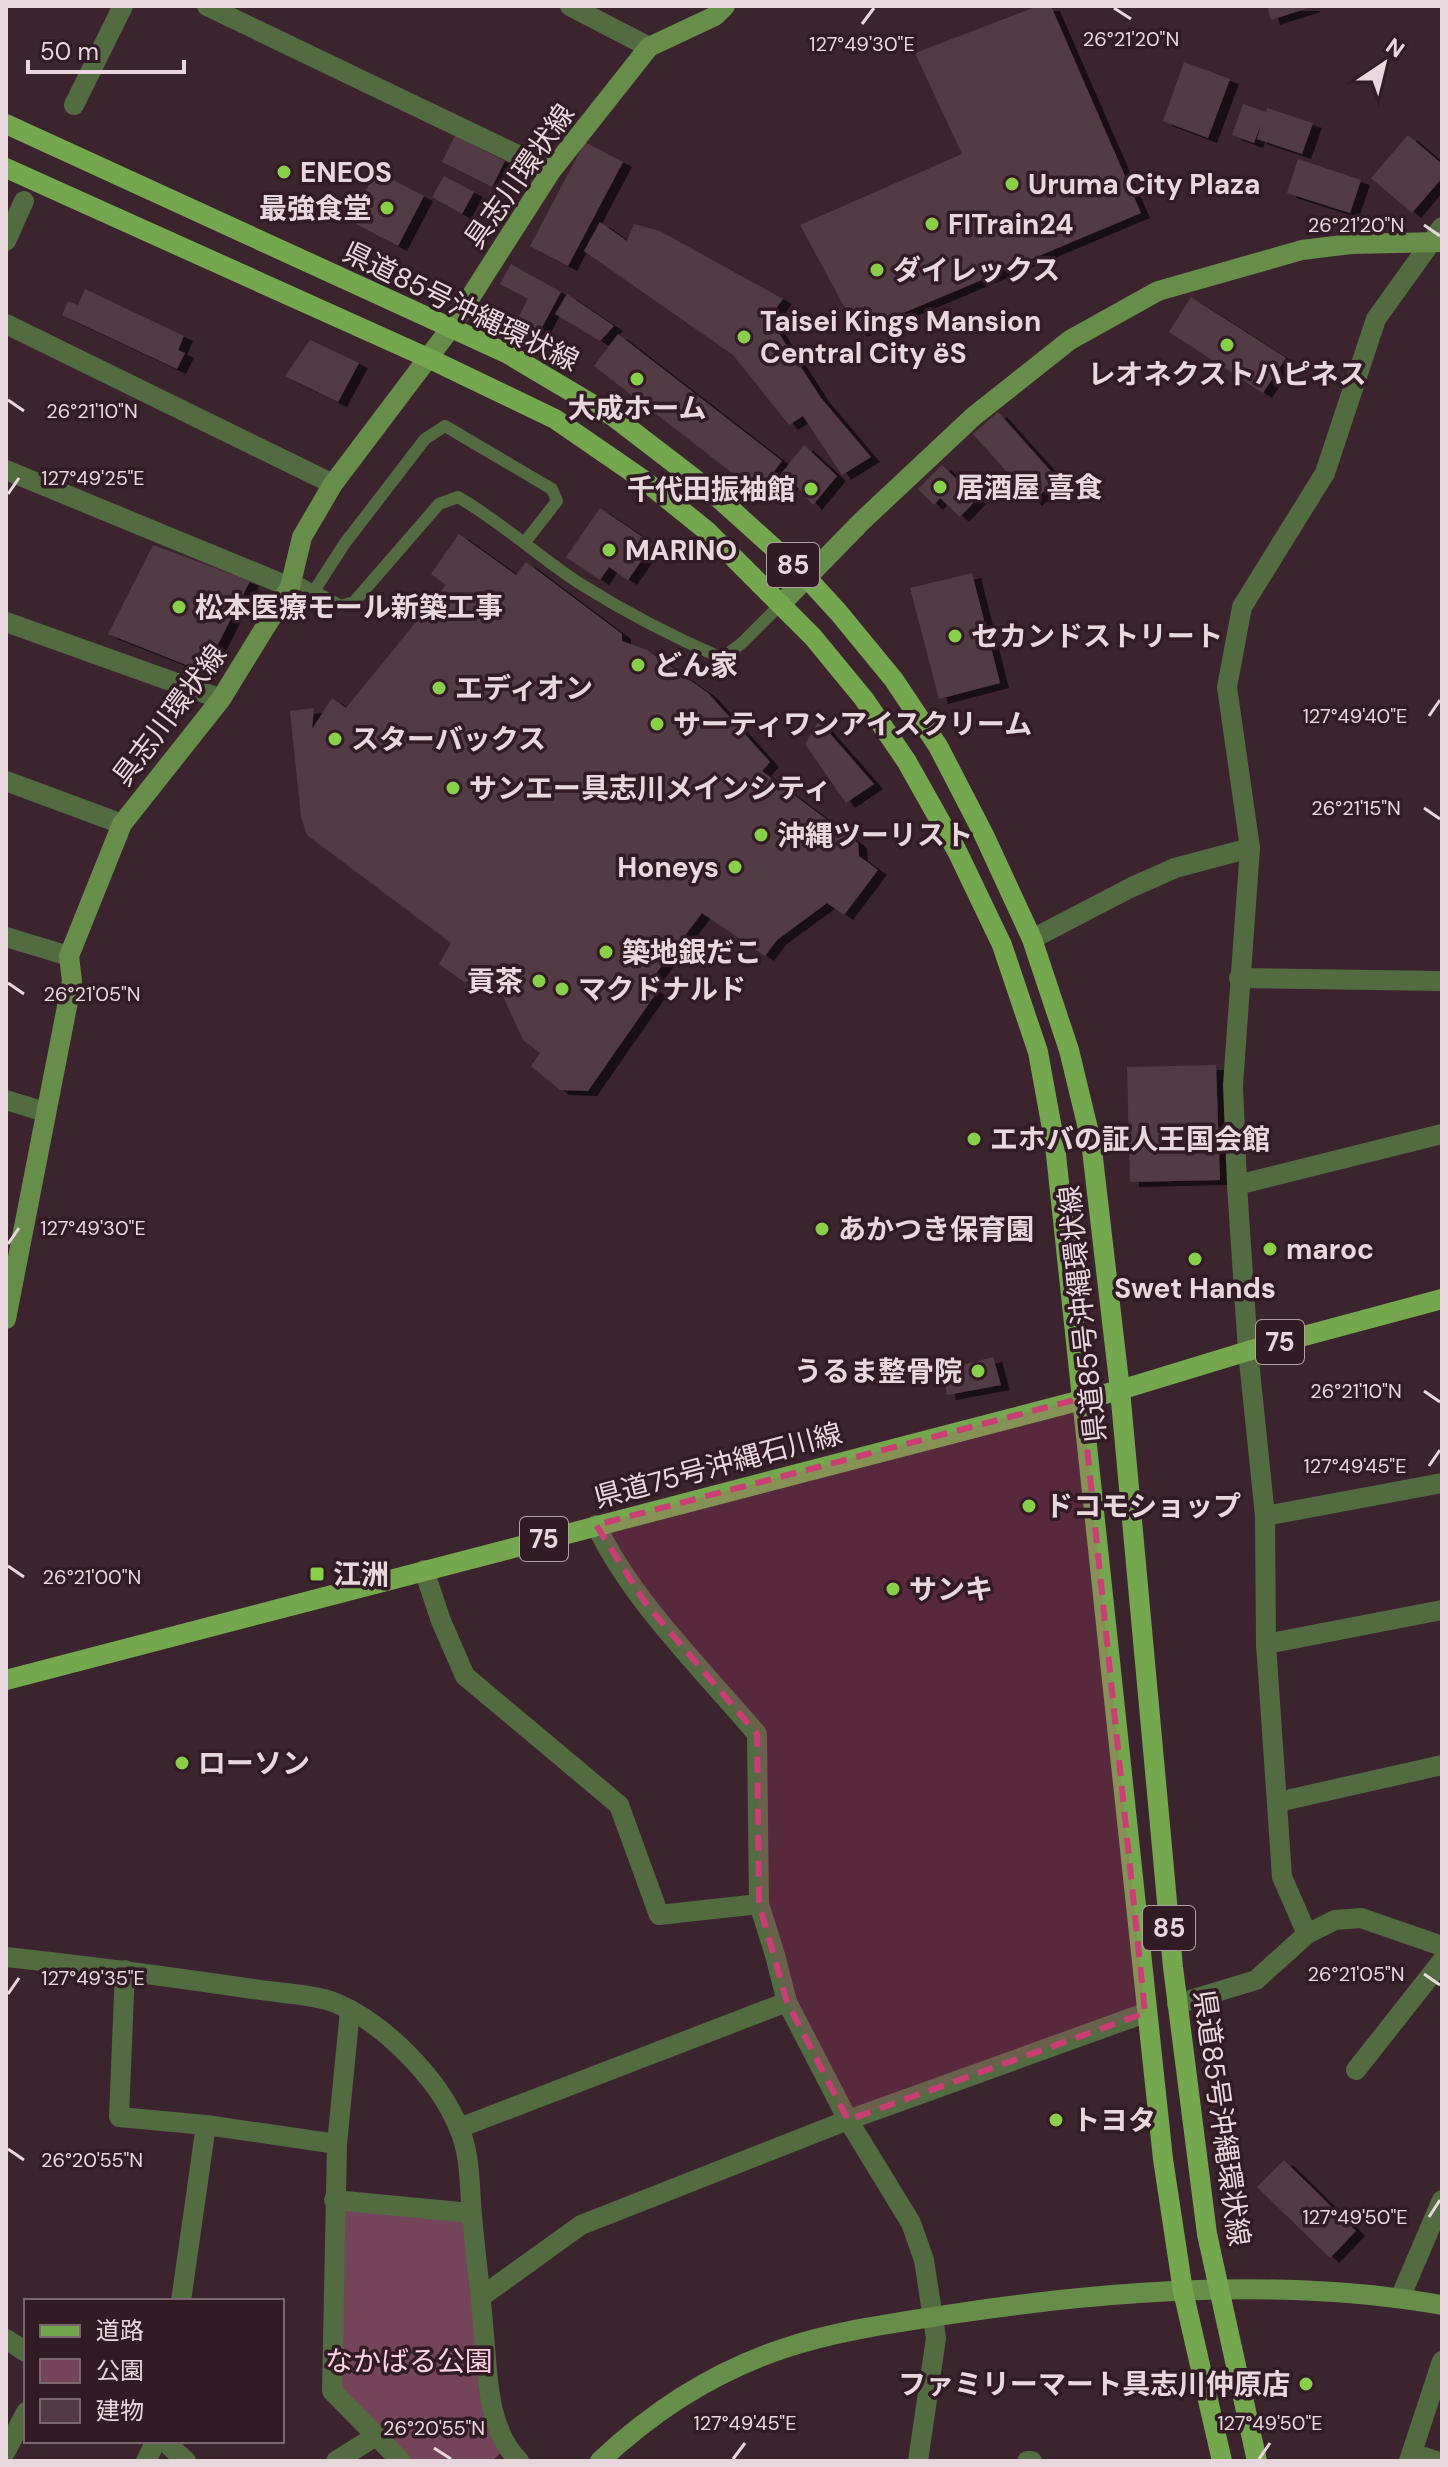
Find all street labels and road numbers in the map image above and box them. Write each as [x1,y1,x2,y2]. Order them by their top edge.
street label: 具志川環状線 [456,97,583,256]
street label: 県道85号沖縄環状線 [337,233,585,380]
road number: 85 [767,543,819,587]
street label: 具志川環状線 [104,637,235,794]
street label: 県道85号沖縄環状線 [1051,1184,1114,1444]
road number: 75 [1256,1320,1304,1364]
street label: 県道75号沖縄石川線 [590,1415,846,1516]
road number: 75 [520,1517,568,1561]
road number: 85 [1143,1906,1195,1950]
street label: 県道85号沖縄環状線 [1185,1988,1258,2248]

